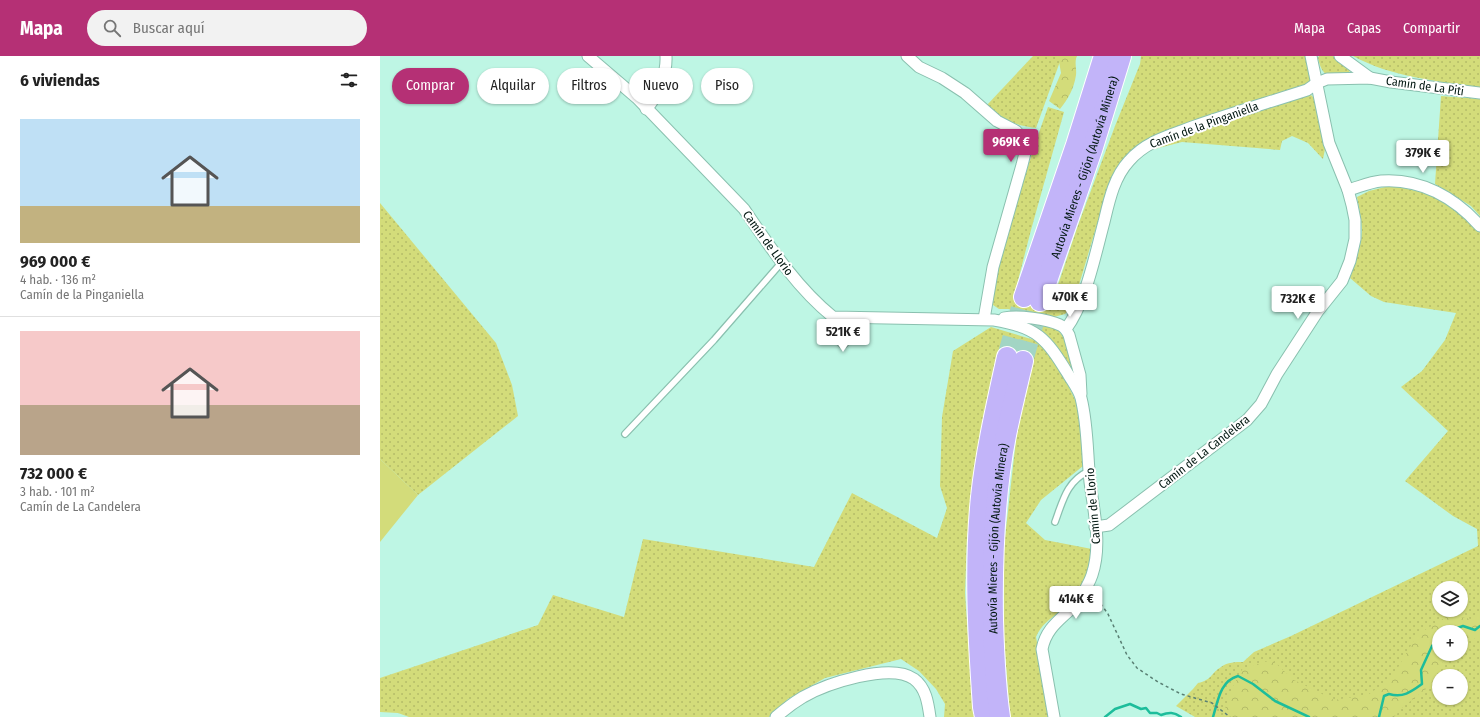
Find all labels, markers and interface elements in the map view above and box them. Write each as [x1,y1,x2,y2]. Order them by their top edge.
search box [87,10,367,46]
text: Mapa [20,17,63,40]
icon: search [101,17,123,39]
text: Buscar aquí [133,19,205,37]
text: Mapa [1294,20,1325,37]
text: Capas [1347,20,1381,37]
text: Compartir [1403,20,1460,37]
chip: Comprar [392,68,469,104]
chip: Alquilar [477,68,549,104]
chip: Filtros [557,68,621,104]
chip: Nuevo [629,68,693,104]
chip: Piso [701,68,753,104]
icon: filters [338,69,360,91]
text: 6 viviendas [20,70,100,91]
street label: Autovía Mieres - Gijón (Autovía Minera) [1048,74,1121,260]
street label: Camín de La Piti [1385,74,1465,98]
street label: Camín de la Pinganiella [1148,99,1260,151]
pin: 969K € [978,129,1044,163]
text: 969K € [992,134,1030,149]
pin: 379K € [1390,140,1456,174]
icon: home [154,145,226,217]
text: 379K € [1405,145,1441,160]
street label: Camín de Llorio [740,208,796,278]
text: 969 000 € [20,251,90,272]
text: 4 hab. · 136 m² [20,272,96,287]
pin: 470K € [1037,284,1103,318]
pin: 732K € [1265,286,1331,320]
text: Camín de la Pinganiella [20,287,144,302]
text: 470K € [1052,289,1088,304]
text: 732K € [1281,291,1315,306]
pin: 521K € [810,319,876,353]
text: 521K € [826,324,860,339]
icon: home [154,357,226,429]
street label: Camín de La Candelera [1156,412,1252,492]
street label: Autovía Mieres - Gijón (Autovía Minera) [986,442,1011,634]
text: 732 000 € [20,463,87,484]
street label: Camín de Llorio [1083,467,1103,545]
text: 3 hab. · 101 m² [20,484,95,499]
text: Camín de La Candelera [20,499,141,514]
map controls [1432,581,1468,705]
button: layers [1432,581,1468,617]
pin: 414K € [1043,586,1109,620]
text: 414K € [1058,591,1094,606]
button: + [1432,625,1468,661]
button: − [1432,669,1468,705]

